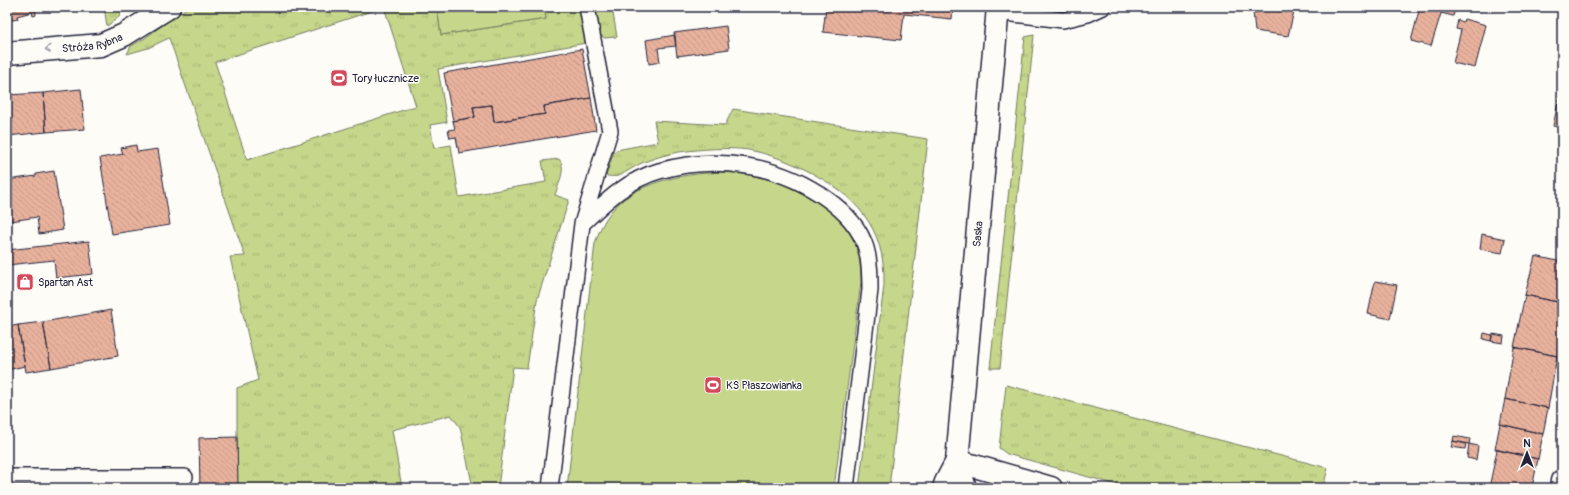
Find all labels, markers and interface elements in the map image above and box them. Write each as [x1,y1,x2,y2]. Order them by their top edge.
street label: Stróża Rybna [61,30,124,55]
one-way arrow [45,45,51,54]
sports icon: Tory łucznicze [329,68,349,88]
place label: Tory łucznicze [352,72,420,85]
street label: Saska [970,220,985,248]
shop icon: Spartan Ast [15,272,35,292]
place label: Spartan Ast [38,276,94,289]
sports icon: KS Płaszowianka [703,375,723,395]
place label: KS Płaszowianka [726,379,802,392]
north arrow [1507,433,1547,473]
text: N [1523,437,1531,450]

